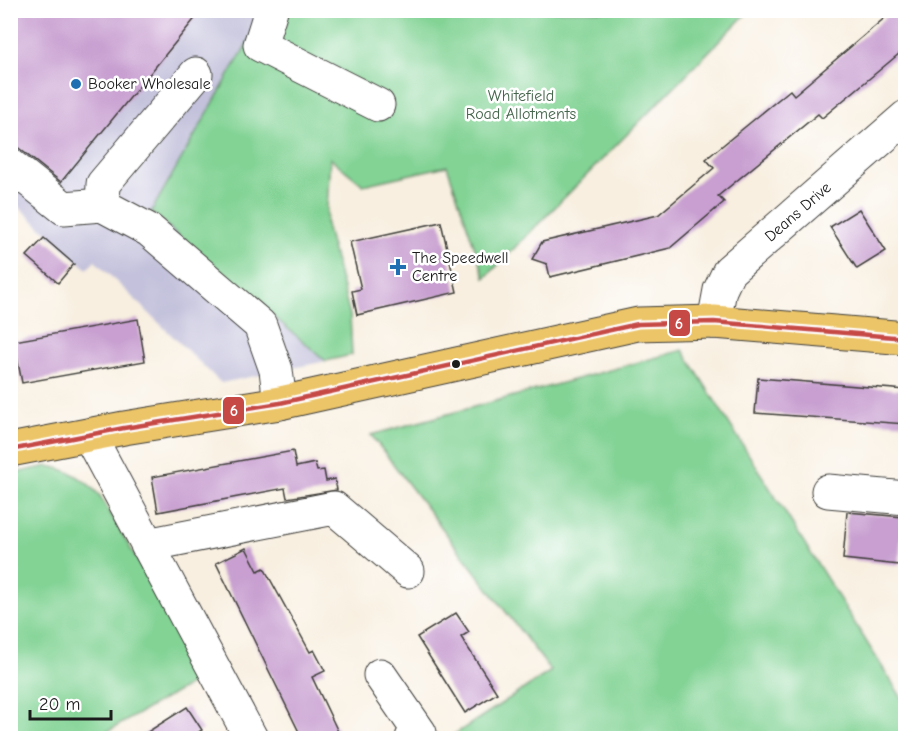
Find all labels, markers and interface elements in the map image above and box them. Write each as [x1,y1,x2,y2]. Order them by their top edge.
place label: Booker Wholesale [88,75,211,93]
marker: Booker Wholesale [69,77,83,91]
park label: Whitefield Road Allotments [466,87,577,123]
street label: Deans Drive [761,178,835,246]
place label: The Speedwell Centre [412,249,508,285]
marker: The Speedwell Centre [389,258,407,276]
line badge: 6 [668,309,691,337]
text: 6 [675,315,683,333]
unlabelled marker [450,358,462,370]
line badge: 6 [222,396,245,425]
text: 6 [230,402,238,420]
scale bar [30,683,111,721]
text: 20 m [39,694,80,715]

